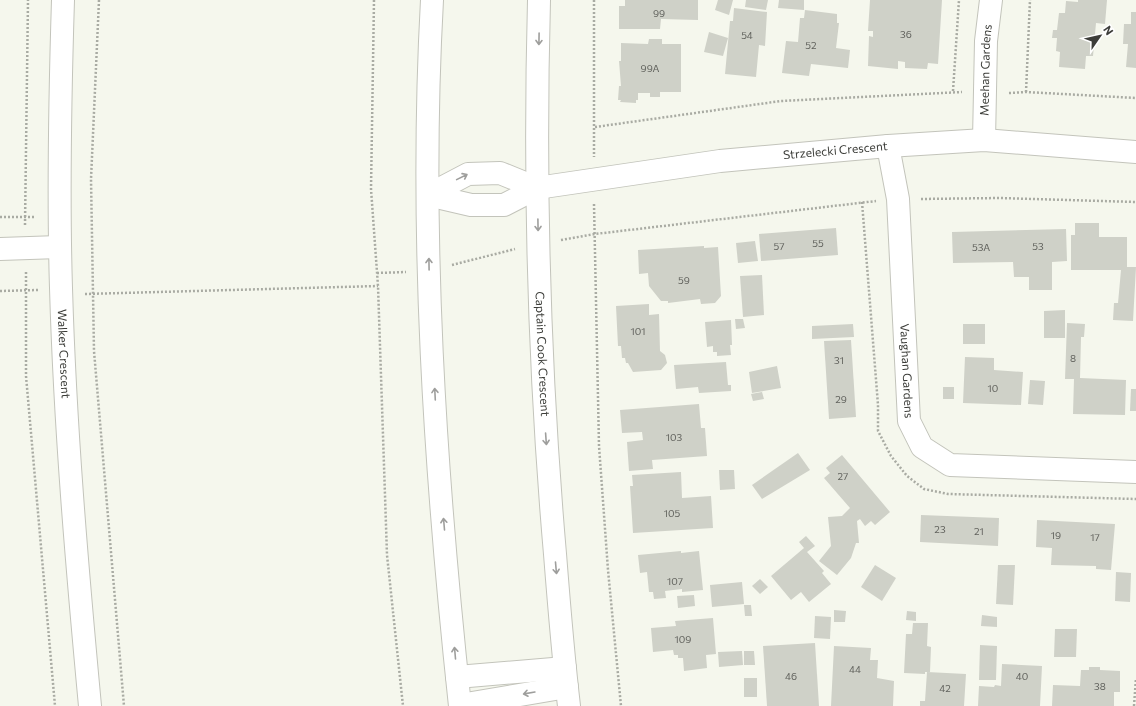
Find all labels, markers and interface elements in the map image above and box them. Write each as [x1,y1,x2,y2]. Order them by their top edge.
house number: 99 [653,7,665,19]
north arrow [1080,16,1120,56]
street label: Meehan Gardens [976,23,994,116]
text: N [1101,23,1116,37]
house number: 36 [900,28,912,40]
house number: 54 [741,29,753,41]
one-way arrow [535,32,543,45]
house number: 52 [805,39,817,51]
house number: 99A [641,62,659,74]
street label: Strzelecki Crescent [782,138,888,161]
one-way arrow [456,173,468,180]
one-way arrow [534,218,542,231]
house number: 55 [812,237,824,249]
house number: 57 [773,240,785,252]
house number: 53 [1032,240,1044,252]
house number: 53A [972,241,990,253]
one-way arrow [425,258,433,271]
house number: 59 [678,274,690,286]
street label: Captain Cook Crescent [534,291,553,417]
street label: Walker Crescent [56,309,74,399]
street label: Vaughan Gardens [898,323,917,418]
house number: 101 [630,325,646,337]
house number: 8 [1070,352,1076,364]
house number: 31 [834,354,844,366]
house number: 10 [988,382,998,394]
one-way arrow [431,388,439,401]
house number: 29 [835,393,847,405]
house number: 103 [666,431,683,443]
one-way arrow [542,432,549,445]
house number: 27 [838,470,848,482]
house number: 105 [664,507,681,519]
one-way arrow [440,518,447,531]
house number: 23 [934,523,946,535]
house number: 21 [974,525,984,537]
house number: 19 [1051,529,1061,541]
house number: 17 [1090,531,1100,543]
one-way arrow [552,561,560,574]
house number: 107 [667,575,683,587]
house number: 109 [675,633,691,645]
one-way arrow [451,647,459,660]
house number: 44 [849,663,861,675]
house number: 46 [785,670,797,682]
house number: 40 [1016,670,1028,682]
house number: 38 [1094,680,1106,692]
house number: 42 [939,682,951,694]
one-way arrow [522,690,535,698]

